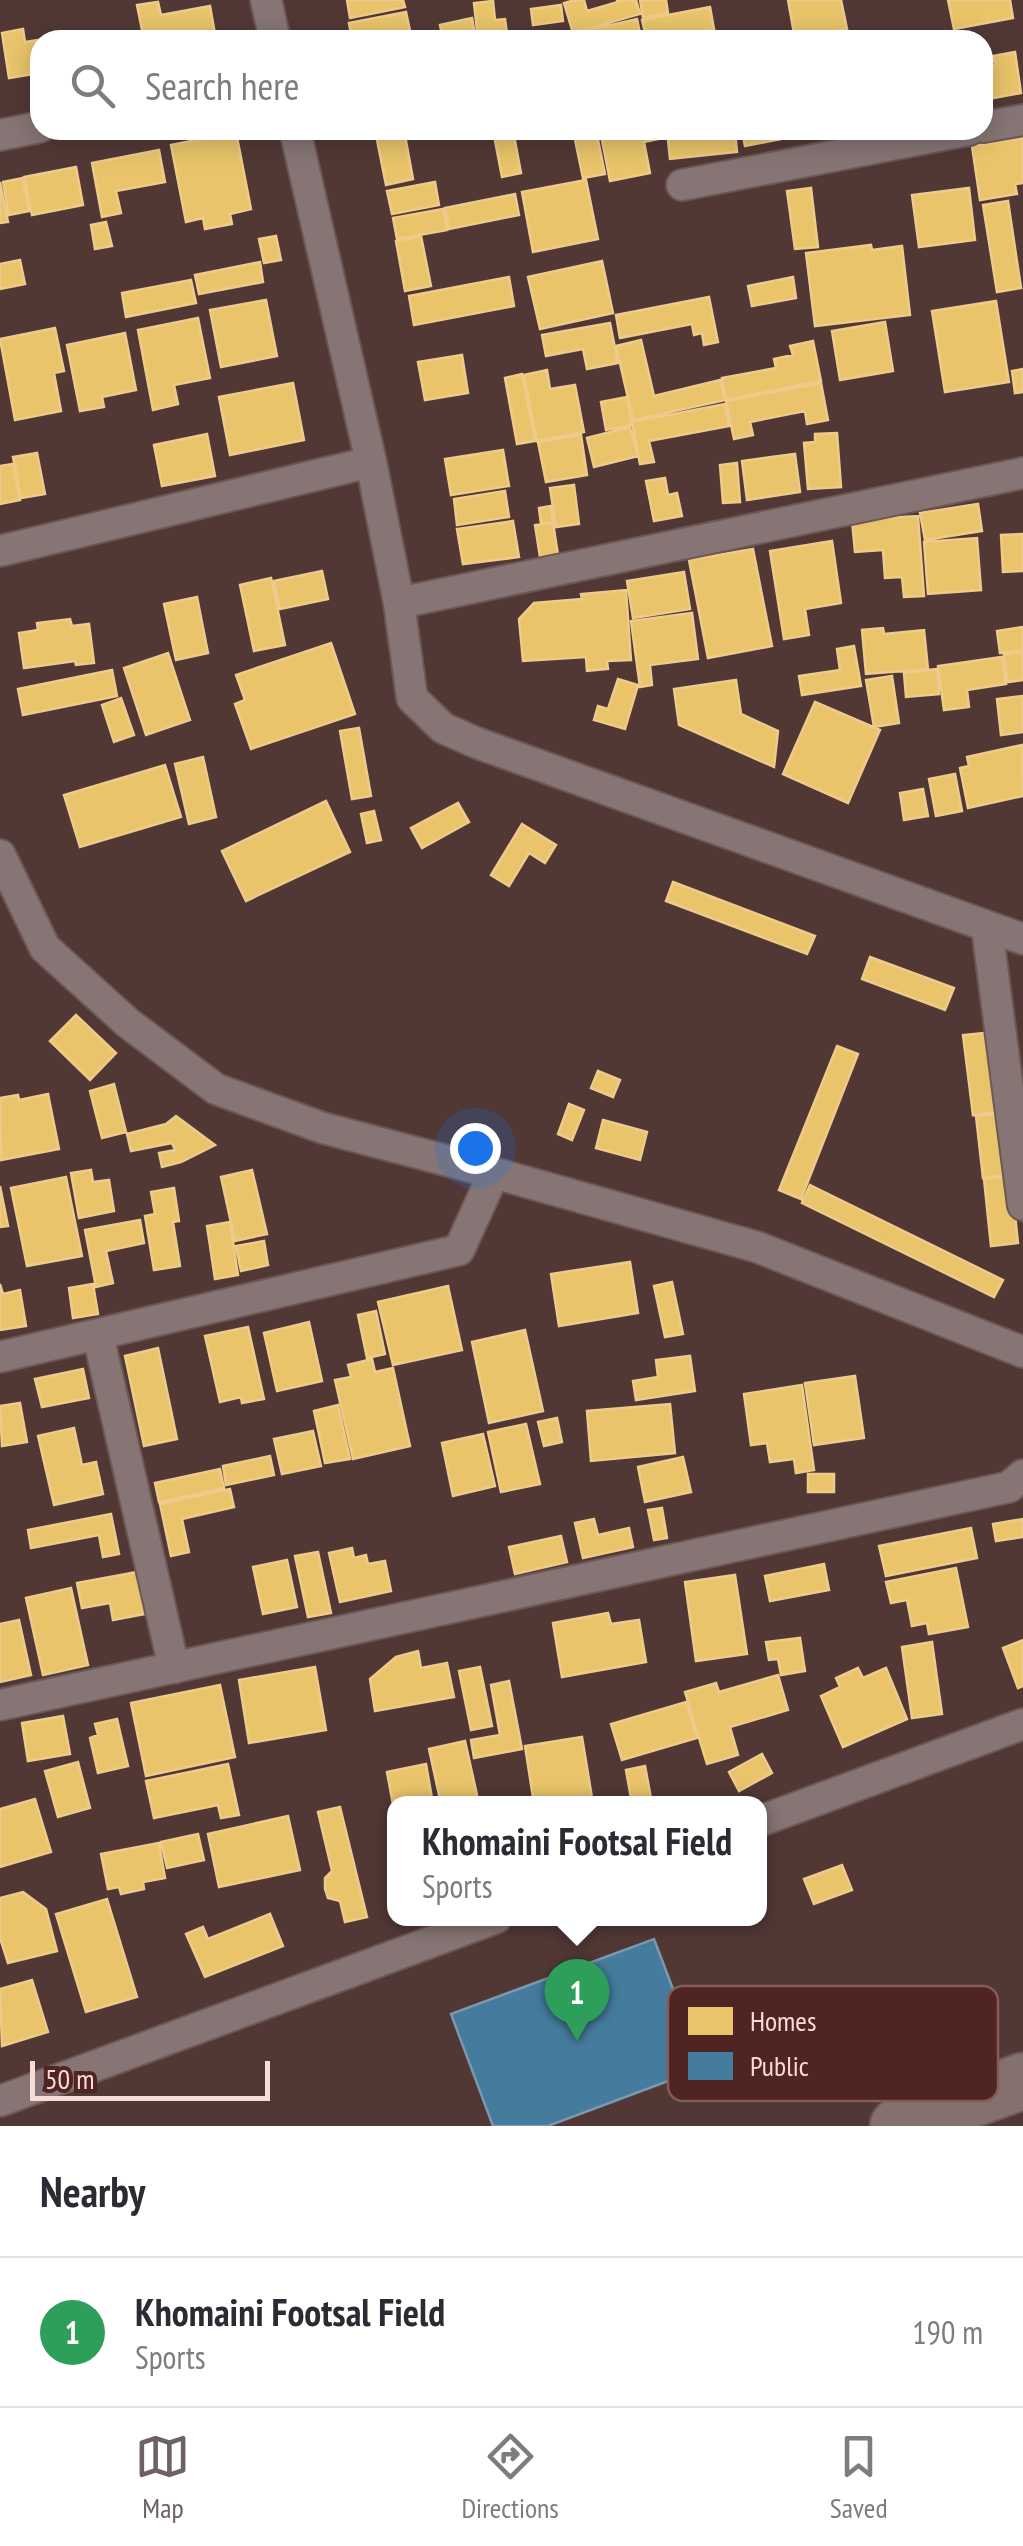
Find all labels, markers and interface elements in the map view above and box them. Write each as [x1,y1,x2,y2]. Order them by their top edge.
search box [30,30,993,140]
icon: search [65,58,120,113]
text: Search here [145,61,299,110]
your location [450,1123,501,1174]
popup [387,1796,767,1926]
text: Khomaini Footsal Field [422,1816,732,1865]
text: Sports [422,1865,492,1907]
pin: 1 [544,1958,610,2041]
legend [668,1986,998,2101]
text: Homes [750,2002,816,2039]
text: Public [750,2047,809,2084]
scale bar [30,2056,270,2100]
text: 50 m [45,2060,94,2097]
text: Nearby [40,2164,145,2219]
text: Khomaini Footsal Field [135,2287,445,2336]
text: 1 [65,2311,80,2353]
text: 190 m [912,2311,983,2353]
text: Sports [135,2336,206,2378]
tab: Map [135,2429,190,2526]
tab: Directions [461,2429,559,2526]
tab: Saved [830,2429,888,2526]

